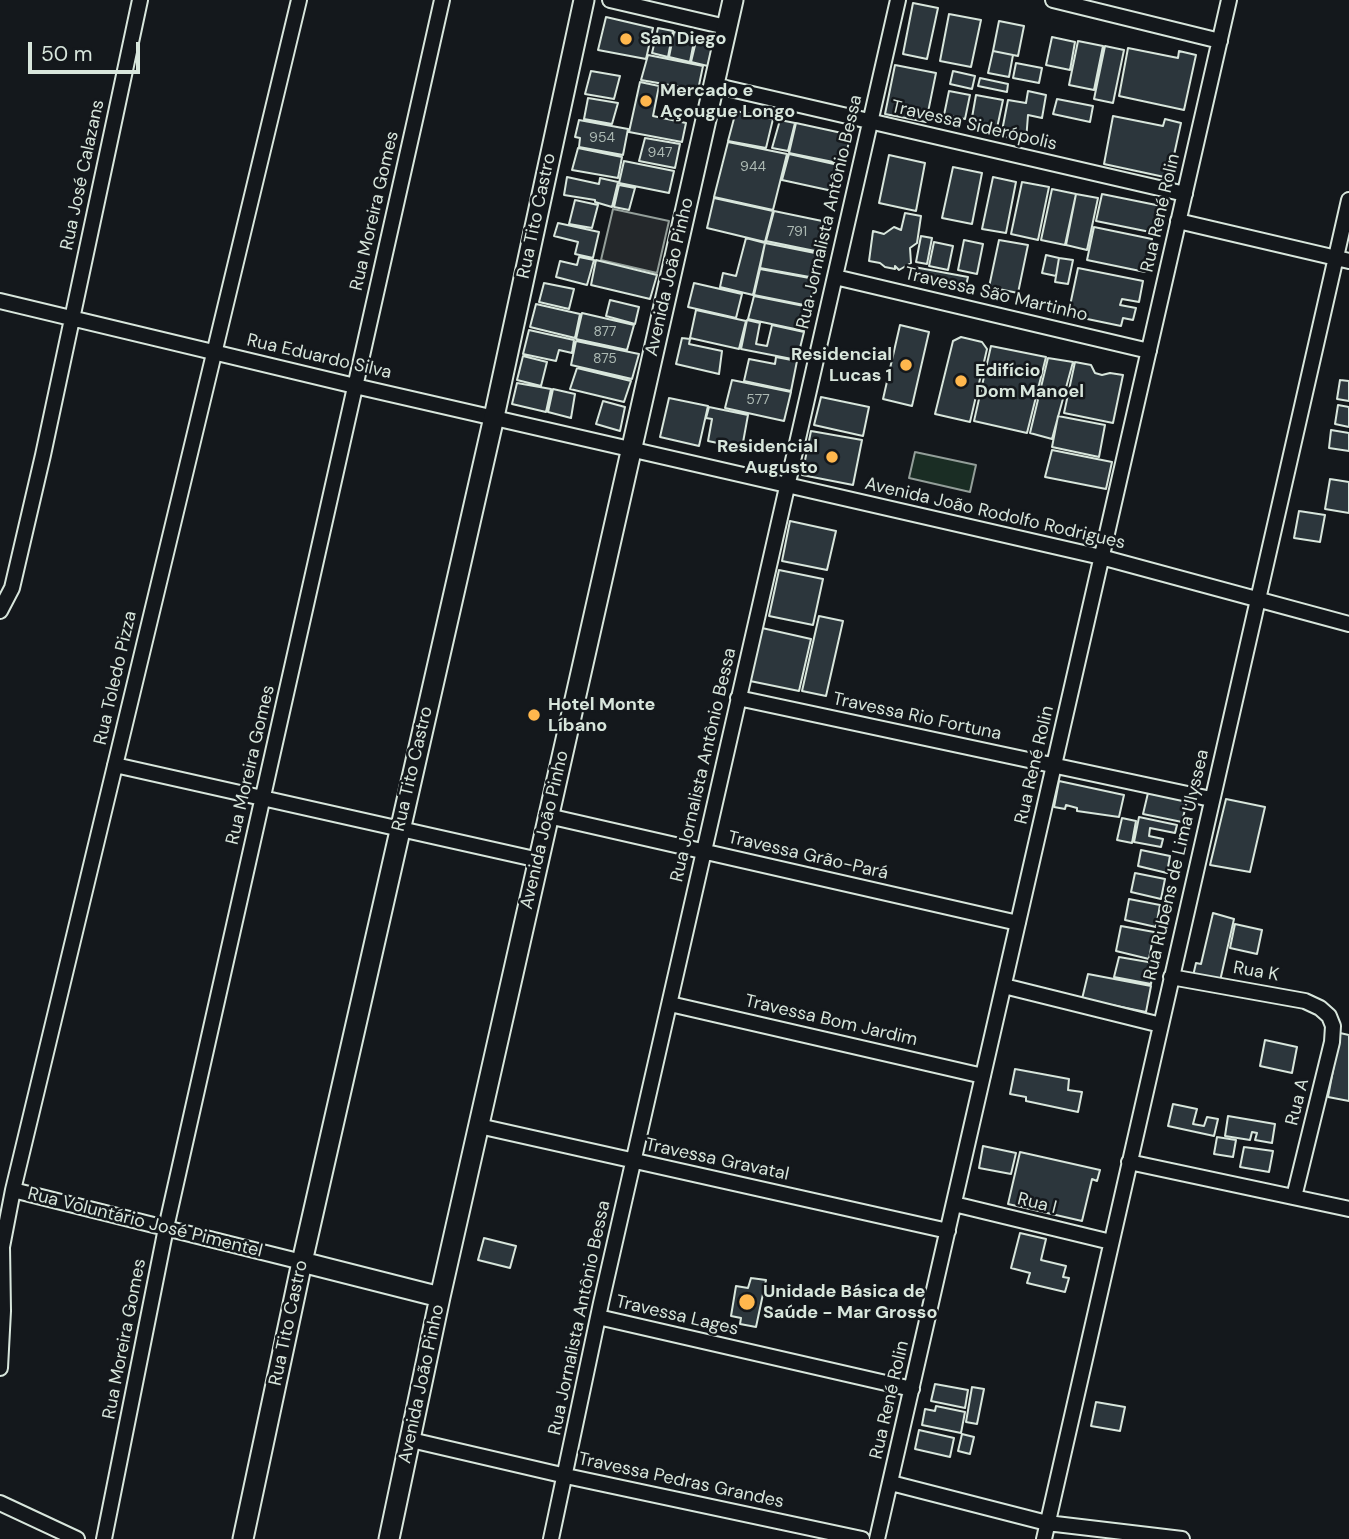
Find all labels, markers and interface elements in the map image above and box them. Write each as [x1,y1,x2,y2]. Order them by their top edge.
scale bar [32,28,144,72]
place label: San Diego [640,28,726,50]
marker: San Diego [618,31,634,47]
text: 50 m [41,40,92,68]
place label: Mercado e Açougue Longo [660,80,795,122]
marker: Mercado e Açougue Longo [638,93,654,109]
street label: Rua Jornalista Antônio Bessa [793,93,867,331]
street label: Travessa Siderópolis [889,96,1059,156]
street label: Rua José Calazans [57,98,109,252]
street label: Rua Moreira Gomes [346,129,404,293]
house number: 954 [589,130,615,146]
house number: 947 [648,145,672,161]
street label: Rua Tito Castro [513,151,561,281]
street label: Rua René Rolin [1137,152,1185,274]
house number: 944 [740,159,766,175]
street label: Avenida João Pinho [641,196,699,358]
house number: 791 [787,224,807,240]
street label: Travessa São Martinho [902,263,1090,327]
house number: 877 [593,324,617,340]
street label: Rua Eduardo Silva [245,330,393,384]
place label: Residencial Lucas 1 [791,344,892,386]
house number: 875 [593,351,617,367]
marker: Residencial Lucas 1 [898,357,914,373]
place label: Edifício Dom Manoel [975,360,1084,402]
marker: Edifício Dom Manoel [953,373,969,389]
house number: 577 [746,392,770,408]
place label: Residencial Augusto [717,436,818,478]
marker: Residencial Augusto [824,449,840,465]
street label: Avenida João Rodolfo Rodrigues [863,474,1127,554]
street label: Rua Toledo Pizza [90,609,142,747]
street label: Rua Jornalista Antônio Bessa [667,646,741,884]
street label: Rua Moreira Gomes [222,683,280,847]
street label: Travessa Rio Fortuna [831,689,1003,745]
place label: Hotel Monte Líbano [548,694,655,736]
street label: Rua Tito Castro [388,704,438,834]
street label: Rua René Rolin [1011,704,1059,826]
marker: Hotel Monte Líbano [526,707,542,723]
street label: Rua Rubens de Lima Ulyssea [1140,747,1214,983]
street label: Avenida João Pinho [516,749,574,911]
street label: Travessa Grão-Pará [726,827,890,885]
street label: Rua K [1231,957,1281,987]
street label: Travessa Bom Jardim [743,991,919,1051]
street label: Rua A [1282,1076,1314,1128]
street label: Travessa Gravatal [643,1134,791,1186]
street label: Rua Voluntário José Pimentel [25,1183,265,1263]
street label: Rua I [1015,1189,1059,1219]
street label: Rua Jornalista Antônio Bessa [545,1199,615,1437]
street label: Rua Moreira Gomes [99,1257,151,1421]
street label: Rua Tito Castro [265,1258,313,1388]
place label: Unidade Básica de Saúde - Mar Grosso [763,1281,937,1324]
street label: Travessa Lages [614,1291,740,1341]
marker: Unidade Básica de Saúde - Mar Grosso [737,1292,757,1312]
street label: Avenida João Pinho [395,1303,449,1465]
street label: Rua René Rolin [866,1339,914,1461]
street label: Travessa Pedras Grandes [576,1449,786,1513]

